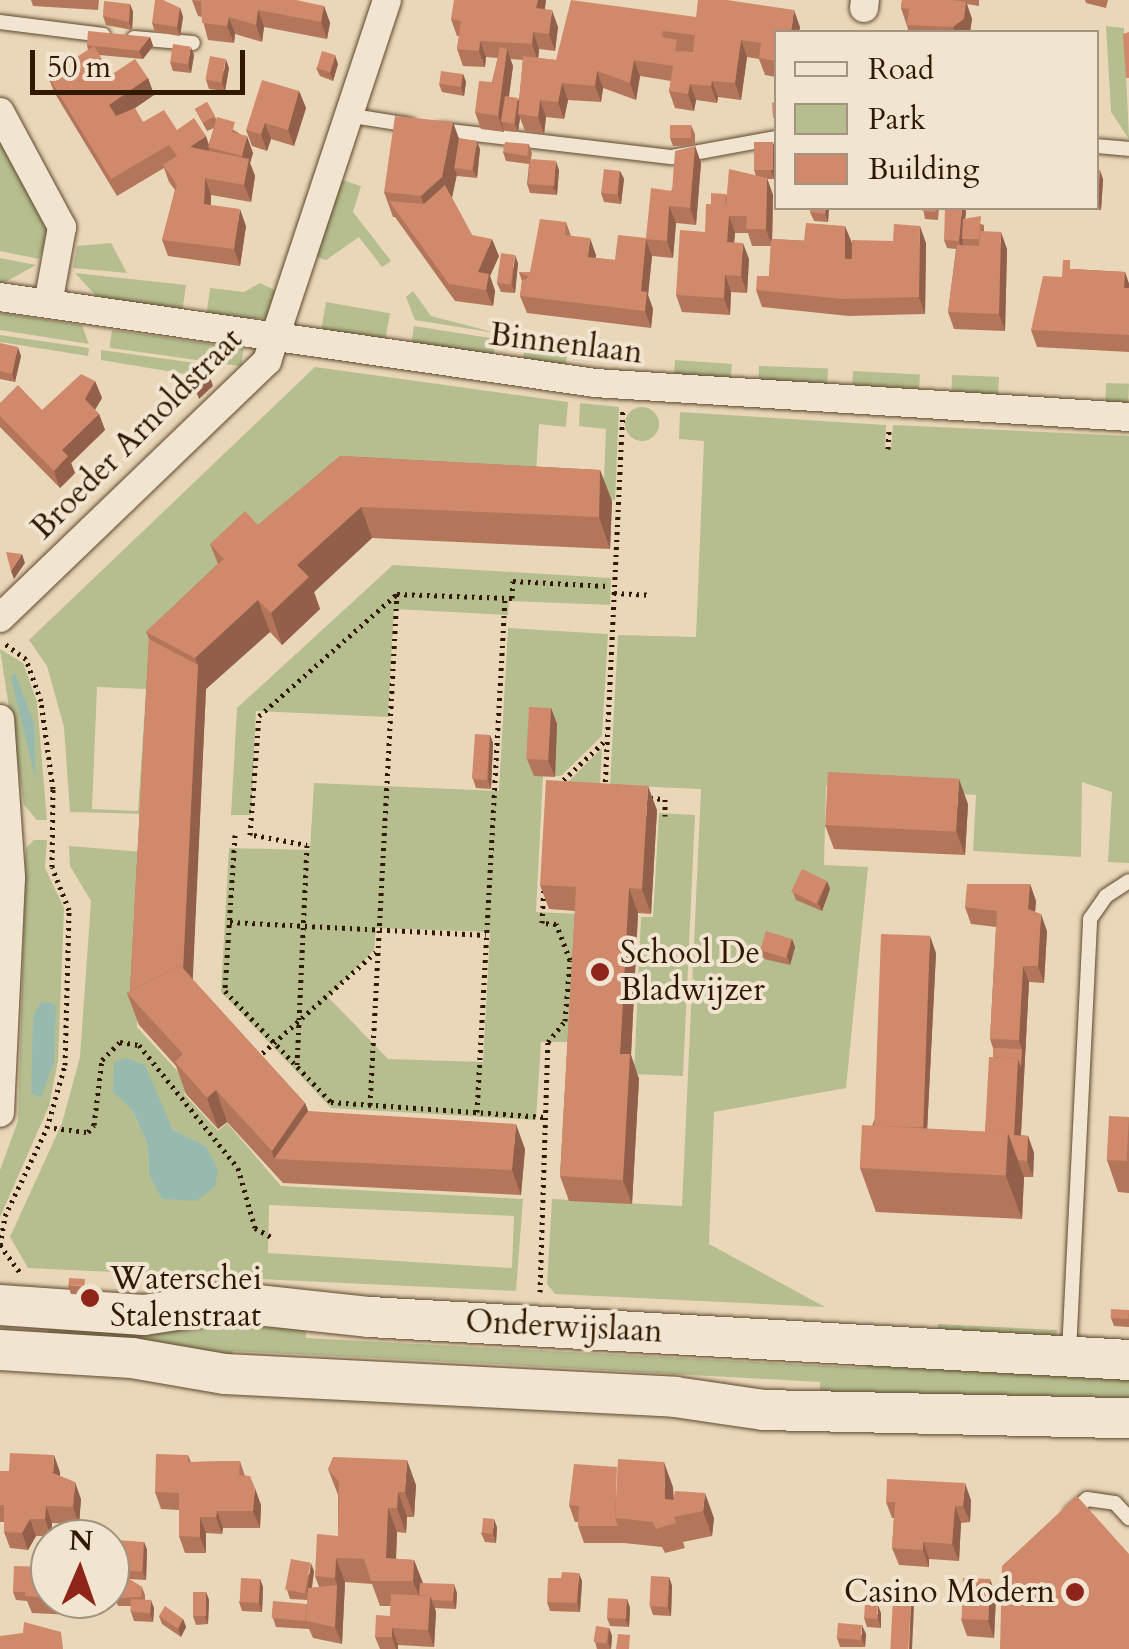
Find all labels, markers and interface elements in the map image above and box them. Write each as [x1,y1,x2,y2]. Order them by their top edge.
scale bar [35,30,250,92]
legend [774,30,1099,210]
text: 50 m [47,47,111,88]
text: Road [868,49,934,90]
text: Park [868,99,926,140]
text: Building [868,149,979,190]
street label: Binnenlaan [487,316,645,372]
street label: Broeder Arnoldstraat [24,321,250,547]
place label: School De Bladwijzer [620,935,765,1010]
marker: School De Bladwijzer [589,961,611,983]
place label: Waterschei Stalenstraat [110,1261,262,1336]
marker: Waterschei Stalenstraat [79,1287,101,1309]
street label: Onderwijslaan [464,1303,664,1351]
north arrow [30,1519,130,1619]
text: N [68,1522,94,1560]
place label: Casino Modern [844,1573,1055,1611]
marker: Casino Modern [1064,1581,1086,1603]

